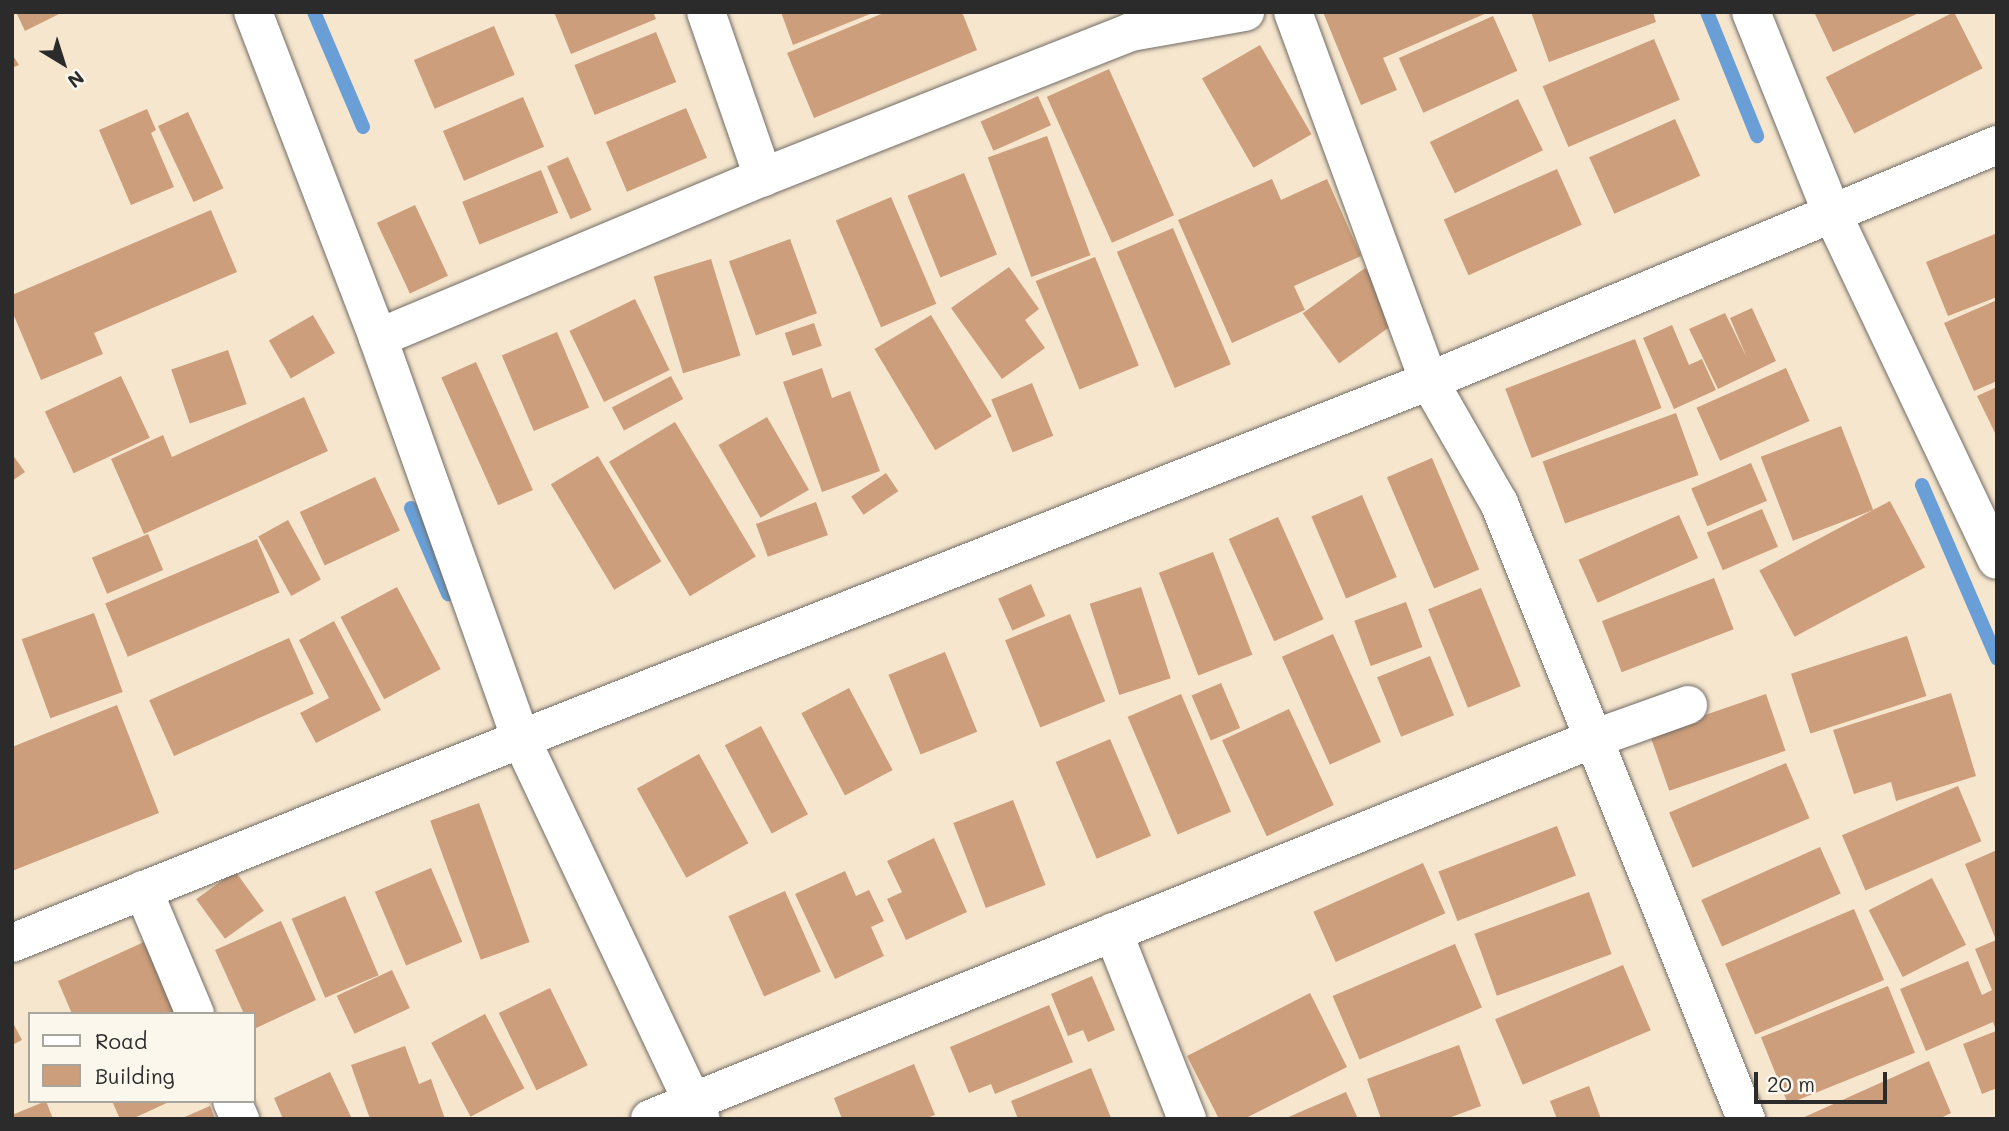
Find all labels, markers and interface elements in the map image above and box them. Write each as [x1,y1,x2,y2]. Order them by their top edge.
north arrow [28,28,98,98]
text: N [63,66,90,94]
legend [28,1012,256,1103]
text: Road [95,1027,147,1054]
scale bar [1757,1058,1890,1102]
text: Building [95,1062,175,1089]
text: 20 m [1767,1070,1815,1097]

